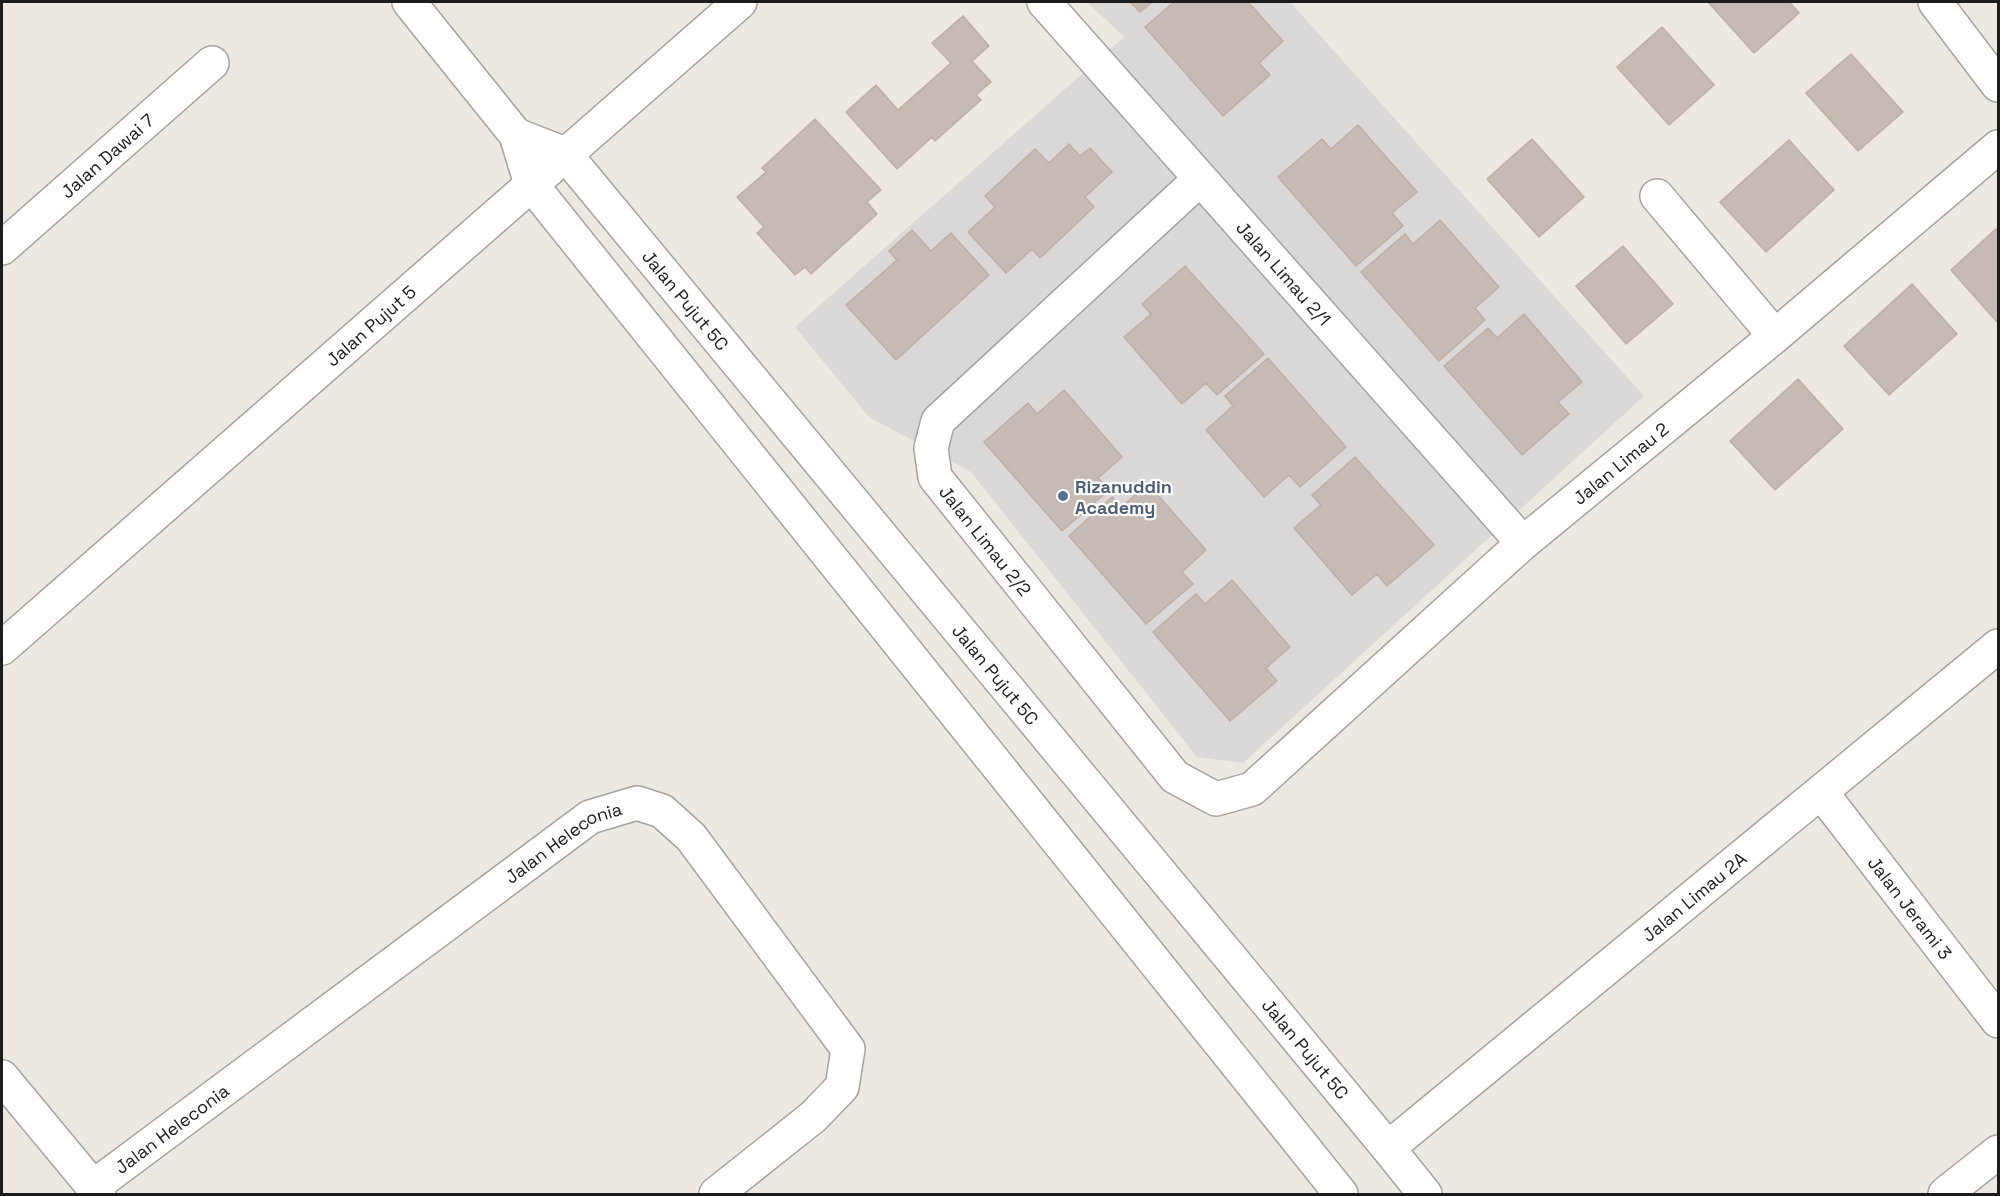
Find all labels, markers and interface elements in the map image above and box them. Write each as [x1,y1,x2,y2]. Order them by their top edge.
street label: Jalan Dawai 7 [56,108,159,203]
street label: Jalan Limau 2/1 [1232,216,1336,330]
street label: Jalan Pujut 5C [638,245,734,355]
street label: Jalan Pujut 5 [321,280,420,371]
street label: Jalan Limau 2 [1568,417,1673,509]
place label: Rizanuddin Academy [1075,475,1172,519]
street label: Jalan Limau 2/2 [935,480,1037,600]
marker: Rizanuddin Academy [1056,489,1070,503]
street label: Jalan Pujut 5C [947,619,1044,729]
street label: Jalan Heleconia [500,797,624,888]
street label: Jalan Limau 2A [1637,847,1751,946]
street label: Jalan Jerami 3 [1863,851,1957,964]
street label: Jalan Pujut 5C [1257,994,1354,1104]
street label: Jalan Heleconia [110,1079,233,1178]

